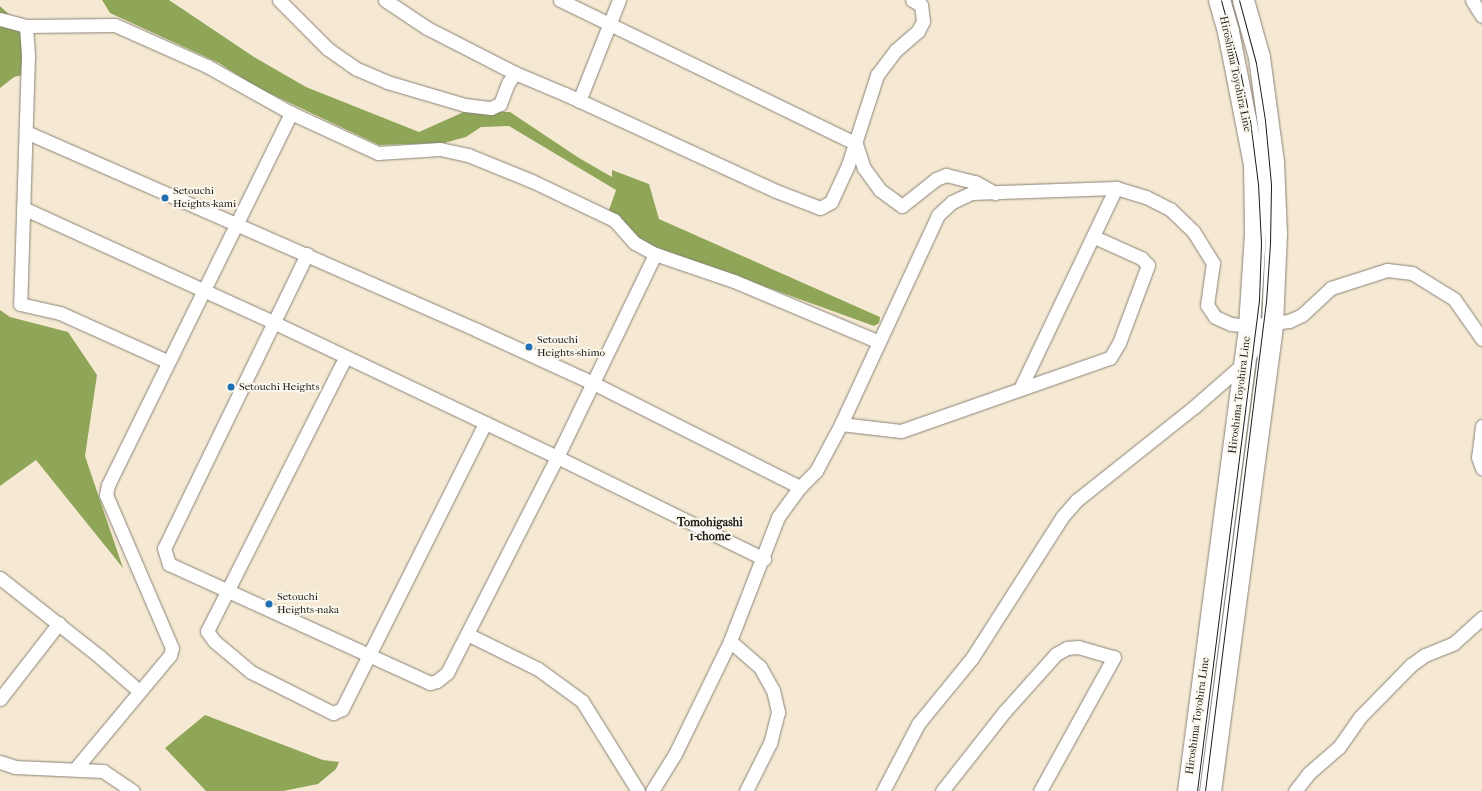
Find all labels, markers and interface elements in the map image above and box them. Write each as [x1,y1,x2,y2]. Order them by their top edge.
street label: Hiroshima Toyohira Line [1216,15,1254,133]
place label: Setouchi Heights-kami [173,185,236,211]
marker: Setouchi Heights-kami [160,193,170,203]
place label: Setouchi Heights-shimo [537,334,605,360]
street label: Hiroshima Toyohira Line [1226,336,1254,454]
marker: Setouchi Heights-shimo [524,342,534,352]
place label: Setouchi Heights [239,380,319,394]
marker: Setouchi Heights [226,382,236,392]
district label: Tomohigashi 1-chome [677,516,743,544]
place label: Setouchi Heights-naka [277,591,339,617]
marker: Setouchi Heights-naka [264,599,274,609]
street label: Hiroshima Toyohira Line [1183,657,1213,775]

